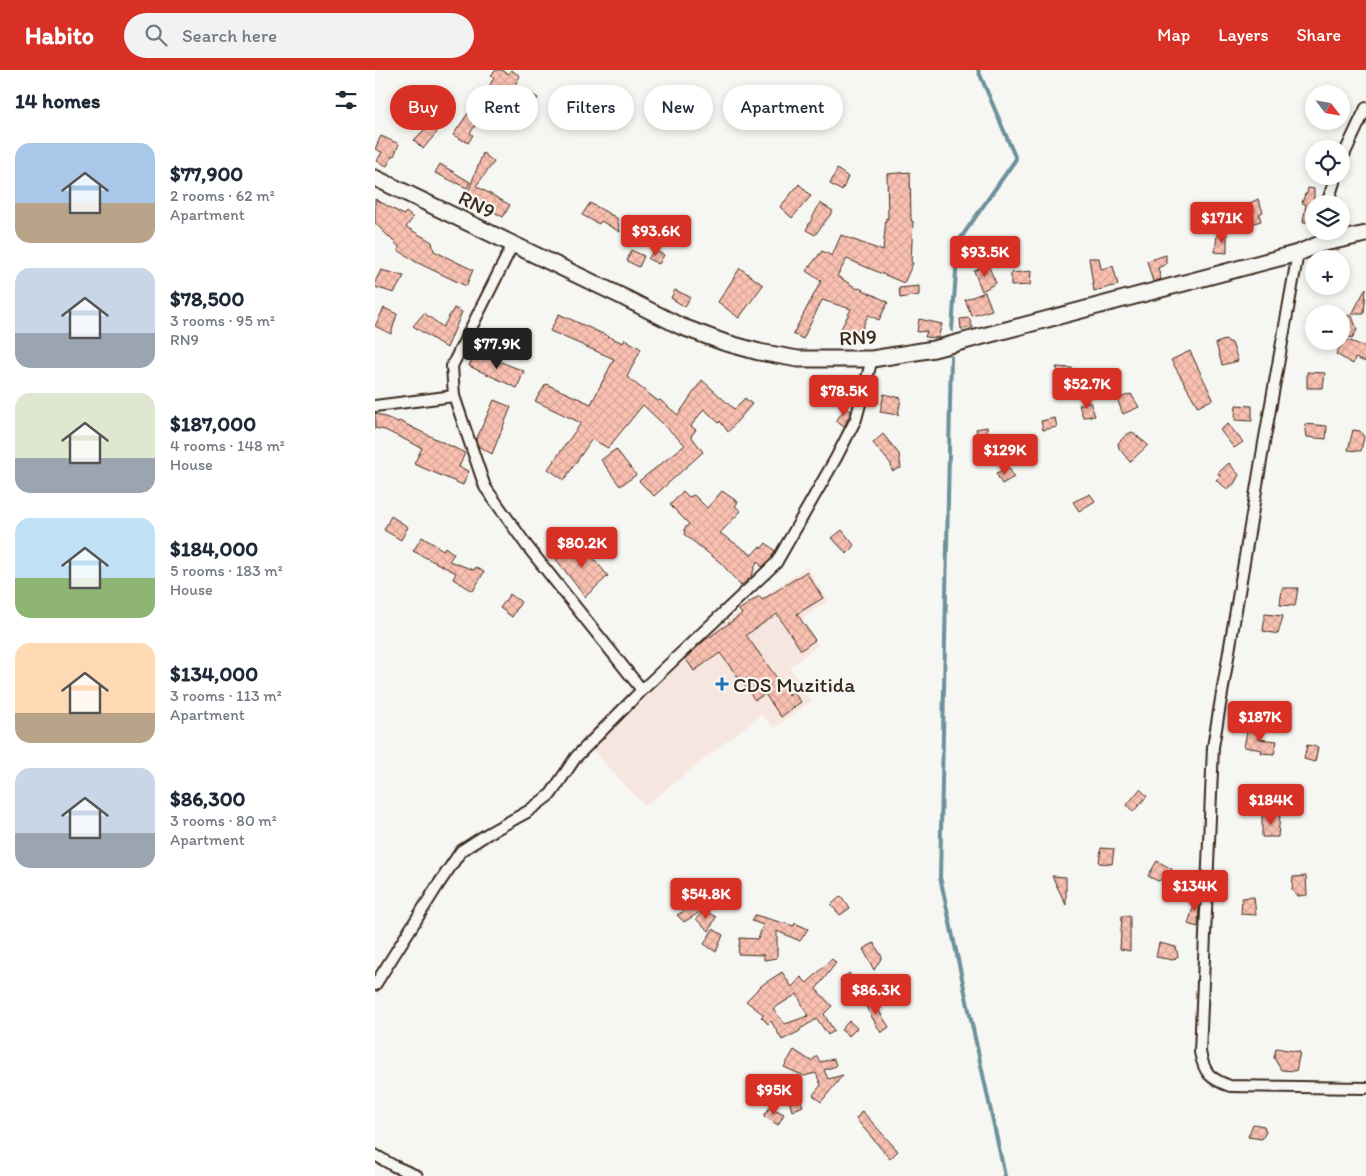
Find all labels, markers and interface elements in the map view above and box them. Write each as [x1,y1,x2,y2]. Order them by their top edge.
search box [124,13,474,58]
text: Habito [25,21,94,50]
icon: search [142,21,170,49]
text: Search here [182,24,277,47]
text: Map [1157,24,1190,46]
text: Layers [1218,24,1268,46]
text: Share [1296,24,1341,46]
chip: Buy [390,85,456,130]
chip: Rent [466,85,538,130]
chip: Filters [548,85,634,130]
chip: New [644,85,713,130]
chip: Apartment [723,85,843,130]
north arrow [1305,85,1350,130]
map controls [1305,85,1350,350]
icon: filters [332,86,360,114]
text: 14 homes [15,88,100,113]
button: locate [1305,140,1350,185]
text: $77,900 [170,161,243,186]
icon: home [55,163,115,223]
street label: RN9 [455,184,499,224]
text: 2 rooms · 62 m² [170,186,275,205]
button: layers [1305,195,1350,240]
pin: $171K [1187,202,1257,244]
text: Apartment [170,205,245,224]
text: $171K [1201,208,1243,227]
pin: $93.6K [615,214,697,257]
text: $93.6K [632,221,680,240]
pin: $93.5K [944,236,1026,278]
text: $93.5K [961,242,1009,261]
button: + [1305,250,1350,295]
text: $78,500 [170,286,244,311]
icon: home [55,288,115,348]
button: − [1305,305,1350,350]
text: 3 rooms · 95 m² [170,311,275,330]
street label: RN9 [838,324,878,350]
pin: $77.9K [456,328,538,370]
text: RN9 [170,330,199,349]
text: $77.9K [474,334,520,353]
pin: $52.7K [1046,368,1128,410]
pin: $78.5K [803,374,885,417]
text: $52.7K [1063,374,1111,393]
text: $78.5K [820,381,868,400]
text: $187,000 [170,411,256,436]
icon: home [55,413,115,473]
pin: $129K [970,434,1040,476]
text: 4 rooms · 148 m² [170,436,285,455]
text: $129K [984,440,1026,459]
text: House [170,455,213,474]
pin: $80.2K [541,526,623,569]
text: $80.2K [557,533,607,552]
text: $184,000 [170,536,258,561]
icon: home [55,538,115,598]
text: 5 rooms · 183 m² [170,561,283,580]
text: House [170,580,213,599]
text: $134,000 [170,661,258,686]
icon: home [55,663,115,723]
place label: CDS Muzitida [733,672,855,697]
marker: CDS Muzitida [715,677,729,691]
text: 3 rooms · 113 m² [170,686,282,705]
pin: $187K [1225,700,1295,743]
text: Apartment [170,705,245,724]
text: $187K [1239,707,1281,726]
pin: $184K [1236,784,1306,826]
text: $86,300 [170,786,246,811]
icon: home [55,788,115,848]
text: $184K [1249,790,1293,809]
text: 3 rooms · 80 m² [170,811,277,830]
text: Apartment [170,830,245,849]
pin: $134K [1160,870,1230,912]
text: $134K [1173,876,1217,895]
pin: $54.8K [665,878,747,920]
text: $54.8K [681,884,731,903]
pin: $86.3K [835,974,917,1016]
text: $86.3K [852,980,900,999]
pin: $95K [744,1074,804,1116]
text: $95K [756,1080,792,1099]

